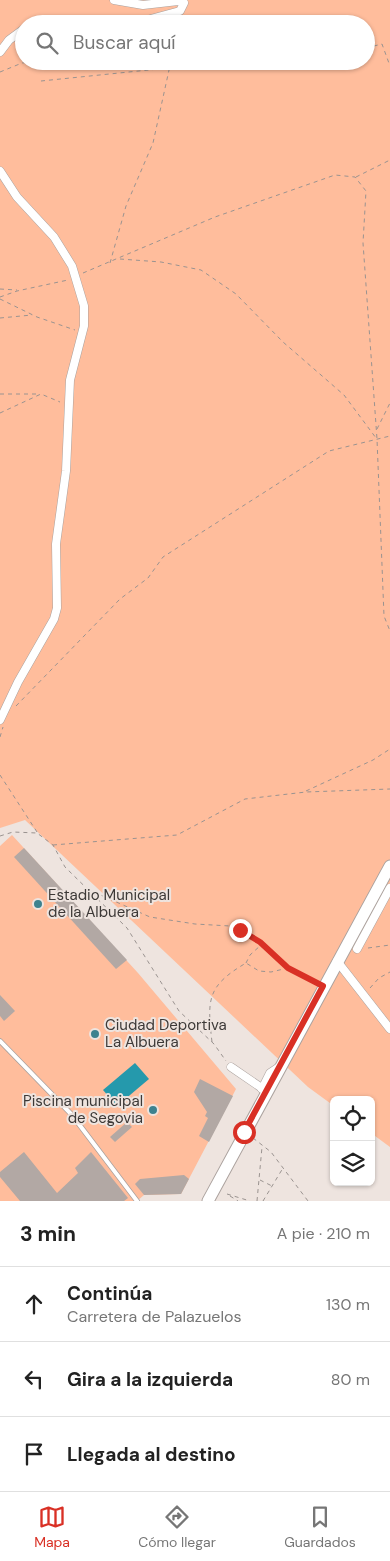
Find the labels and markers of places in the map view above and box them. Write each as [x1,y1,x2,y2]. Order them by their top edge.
place label: Estadio Municipal de la Albuera [48,885,170,922]
marker: Estadio Municipal de la Albuera [32,898,44,910]
place label: Ciudad Deportiva La Albuera [105,1015,227,1052]
marker: Ciudad Deportiva La Albuera [89,1028,101,1040]
place label: Piscina municipal de Segovia [23,1091,143,1128]
marker: Piscina municipal de Segovia [147,1104,159,1116]

